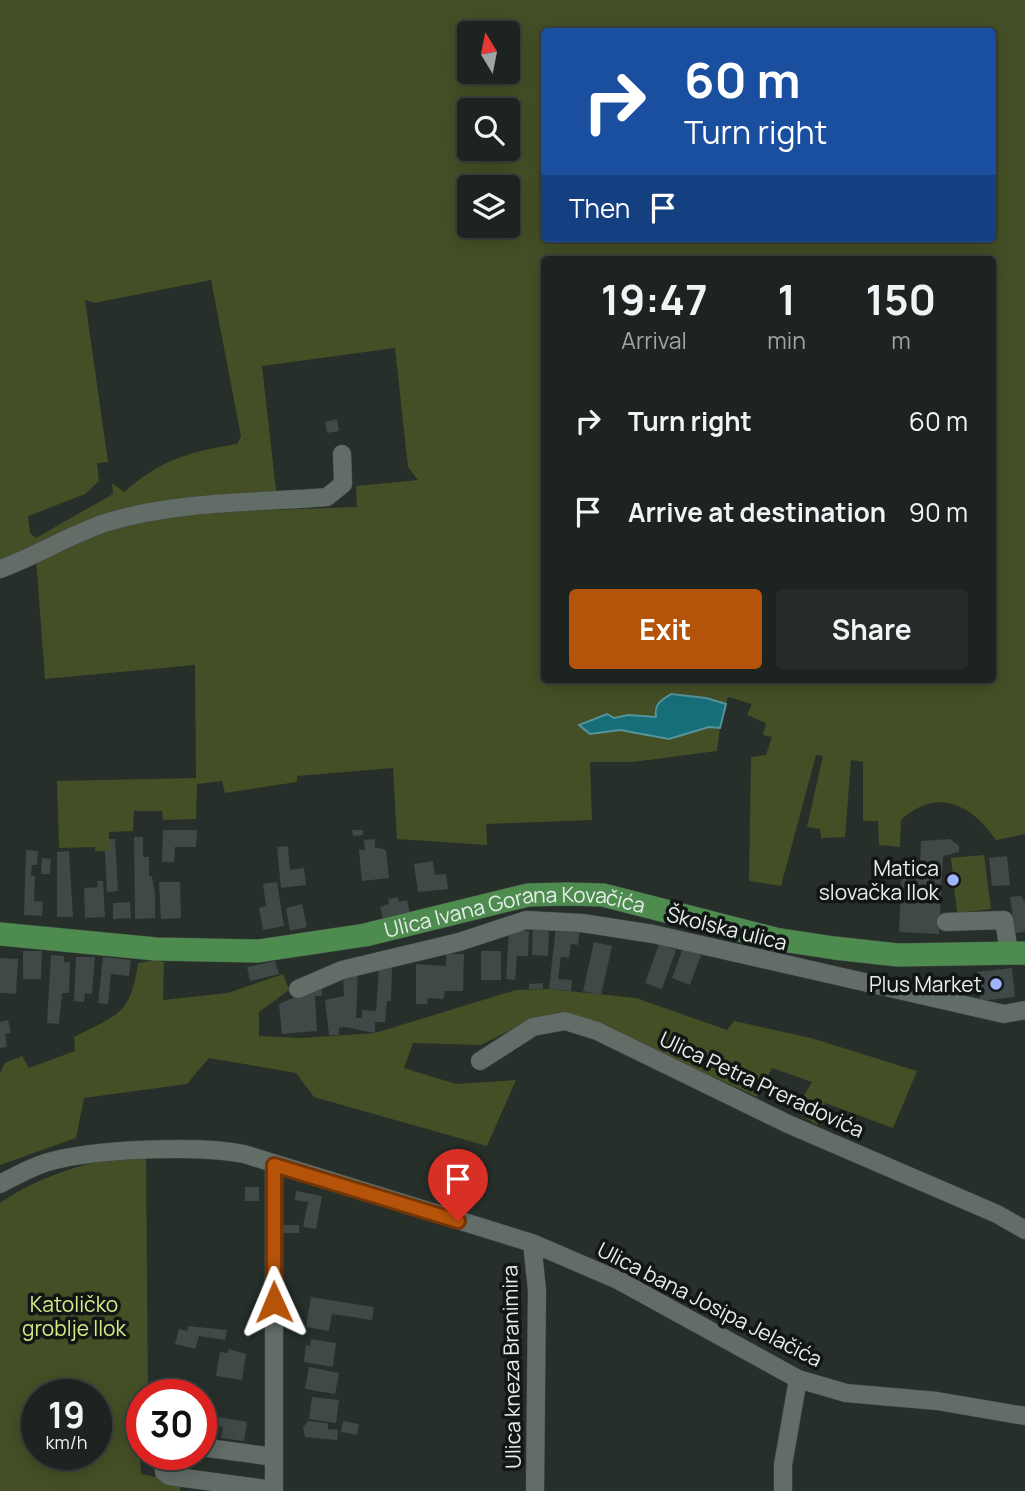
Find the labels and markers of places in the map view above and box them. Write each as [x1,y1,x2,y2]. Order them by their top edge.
place label: Matica slovačka Ilok [819,854,940,906]
marker: Matica slovačka Ilok [945,872,961,888]
place label: Plus Market [869,970,982,998]
marker: Plus Market [988,976,1004,992]
pin [428,1149,488,1221]

